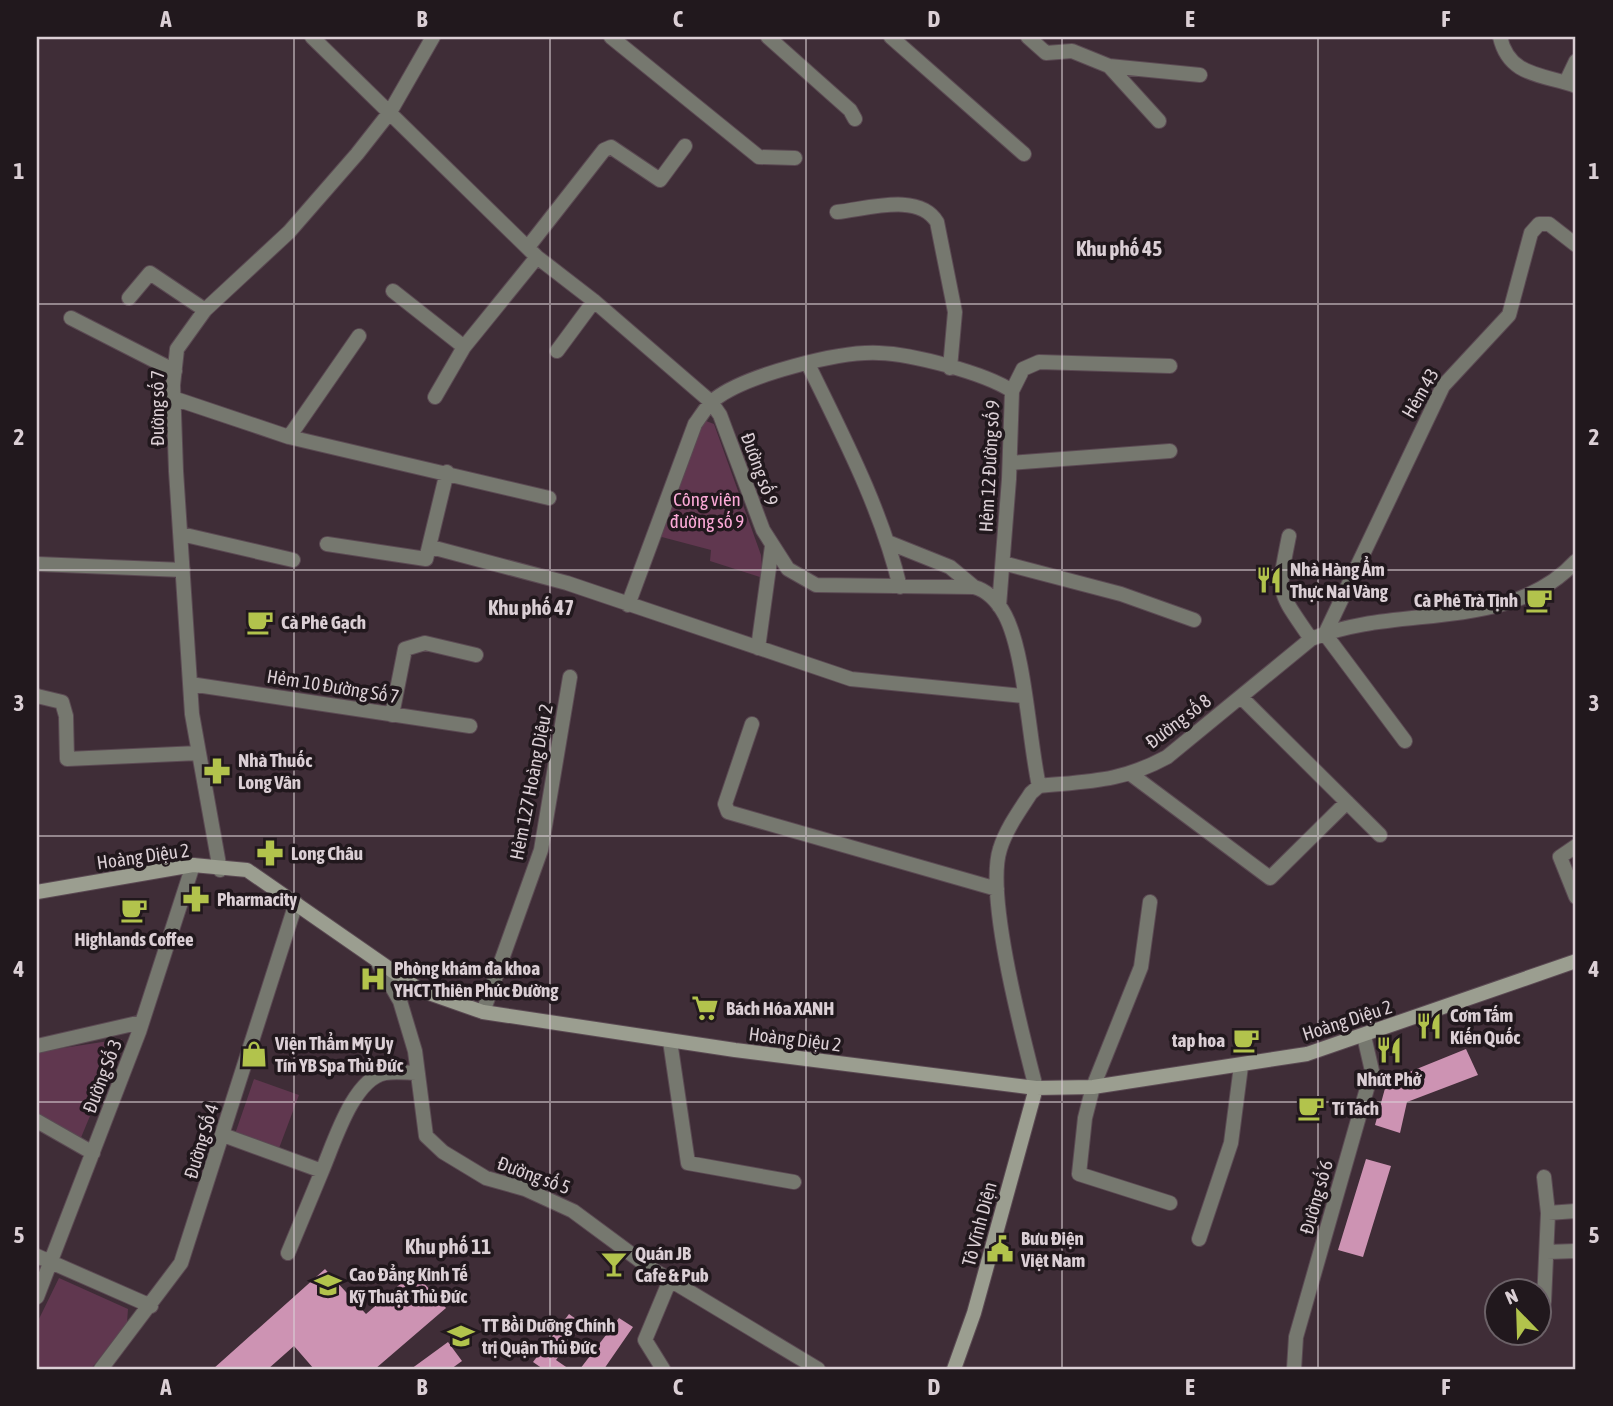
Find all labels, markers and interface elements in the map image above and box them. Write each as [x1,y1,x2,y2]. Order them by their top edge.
text: A [159,6,172,32]
text: B [417,6,428,32]
text: C [673,6,684,32]
text: D [928,6,941,32]
text: E [1185,6,1195,32]
text: F [1441,6,1451,32]
text: 1 [14,158,25,184]
text: 1 [1589,158,1600,184]
district label: Khu phố 45 [1076,236,1162,260]
street label: Hẻm 43 [1397,364,1443,422]
street label: Đường số 7 [146,370,168,446]
street label: Hẻm 12 Đường số 9 [975,399,1003,533]
text: 2 [14,424,24,450]
text: 2 [1589,424,1599,450]
street label: Đường số 9 [737,430,783,508]
park label: Công viên đường số 9 [670,488,744,532]
place label: Nhà Hàng Ẩm Thực Nai Vàng [1290,556,1389,602]
restaurant icon: Nhà Hàng Ẩm Thực Nai Vàng [1254,565,1284,595]
cafe icon: Cà Phê Trà Tịnh [1524,585,1554,615]
place label: Cà Phê Trà Tịnh [1414,589,1518,611]
district label: Khu phố 47 [488,595,574,619]
cafe icon: Cà Phê Gạch [245,607,275,637]
place label: Cà Phê Gạch [281,611,366,633]
street label: Hẻm 10 Đường Số 7 [265,665,401,707]
street label: Đường số 8 [1141,689,1215,753]
text: 3 [14,690,24,716]
text: 3 [1589,690,1599,716]
street label: Hẻm 127 Hoàng Diệu 2 [505,702,557,862]
place label: Nhà Thuốc Long Vân [238,749,312,793]
pharmacy icon: Nhà Thuốc Long Vân [202,756,232,786]
pharmacy icon: Long Châu [255,838,285,868]
street label: Hoàng Diệu 2 [95,839,191,873]
place label: Long Châu [291,842,363,864]
pharmacy icon: Pharmacity [181,884,211,914]
place label: Pharmacity [217,888,297,910]
cafe icon: Highlands Coffee [119,895,149,925]
place label: Highlands Coffee [74,928,194,950]
text: 4 [13,956,25,982]
text: 4 [1588,956,1600,982]
place label: Phòng khám đa khoa YHCT Thiên Phúc Đường [393,957,559,1001]
hospital icon: Phòng khám đa khoa YHCT Thiên Phúc Đường [358,964,388,994]
supermarket icon: Bách Hóa XANH [690,993,720,1023]
street label: Hoàng Diệu 2 [1299,995,1395,1045]
place label: Bách Hóa XANH [726,997,834,1019]
place label: Cơm Tấm Kiến Quốc [1450,1004,1520,1048]
restaurant icon: Cơm Tấm Kiến Quốc [1414,1011,1444,1041]
street label: Hoàng Diệu 2 [747,1022,843,1056]
cafe icon: tap hoa [1231,1025,1261,1055]
place label: tap hoa [1171,1029,1225,1051]
place label: Viện Thẩm Mỹ Uy Tín YB Spa Thủ Đức [274,1032,403,1076]
restaurant icon: Nhứt Phở [1374,1035,1404,1065]
street label: Đường Số 3 [78,1036,126,1116]
shop icon: Viện Thẩm Mỹ Uy Tín YB Spa Thủ Đức [239,1039,269,1069]
place label: Nhứt Phở [1356,1068,1423,1090]
cafe icon: Tí Tách [1296,1093,1326,1123]
place label: Tí Tách [1332,1097,1379,1119]
street label: Đường Số 4 [179,1101,223,1181]
street label: Đường số 5 [495,1152,573,1198]
street label: Đường số 6 [1295,1157,1337,1237]
street label: Tô Vĩnh Diện [957,1179,1001,1269]
text: 5 [14,1222,25,1248]
text: 5 [1589,1222,1600,1248]
place label: Bưu Điện Việt Nam [1020,1227,1085,1271]
district label: Khu phố 11 [405,1234,491,1258]
public building icon: Bưu Điện Việt Nam [985,1234,1015,1264]
place label: Quán JB Cafe & Pub [635,1242,709,1286]
bar icon: Quán JB Cafe & Pub [599,1249,629,1279]
place label: Cao Đẳng Kinh Tế Kỹ Thuật Thủ Đức [349,1263,468,1307]
school or university icon: Cao Đẳng Kinh Tế Kỹ Thuật Thủ Đức [313,1270,343,1300]
north arrow [1484,1276,1554,1346]
text: N [1502,1284,1521,1309]
place label: TT Bồi Dưỡng Chính trị Quận Thủ Đức [481,1314,616,1358]
school or university icon: TT Bồi Dưỡng Chính trị Quận Thủ Đức [446,1321,476,1351]
text: A [159,1374,172,1400]
text: B [417,1374,428,1400]
text: C [673,1374,684,1400]
text: D [928,1374,941,1400]
text: E [1185,1374,1195,1400]
text: F [1441,1374,1451,1400]

